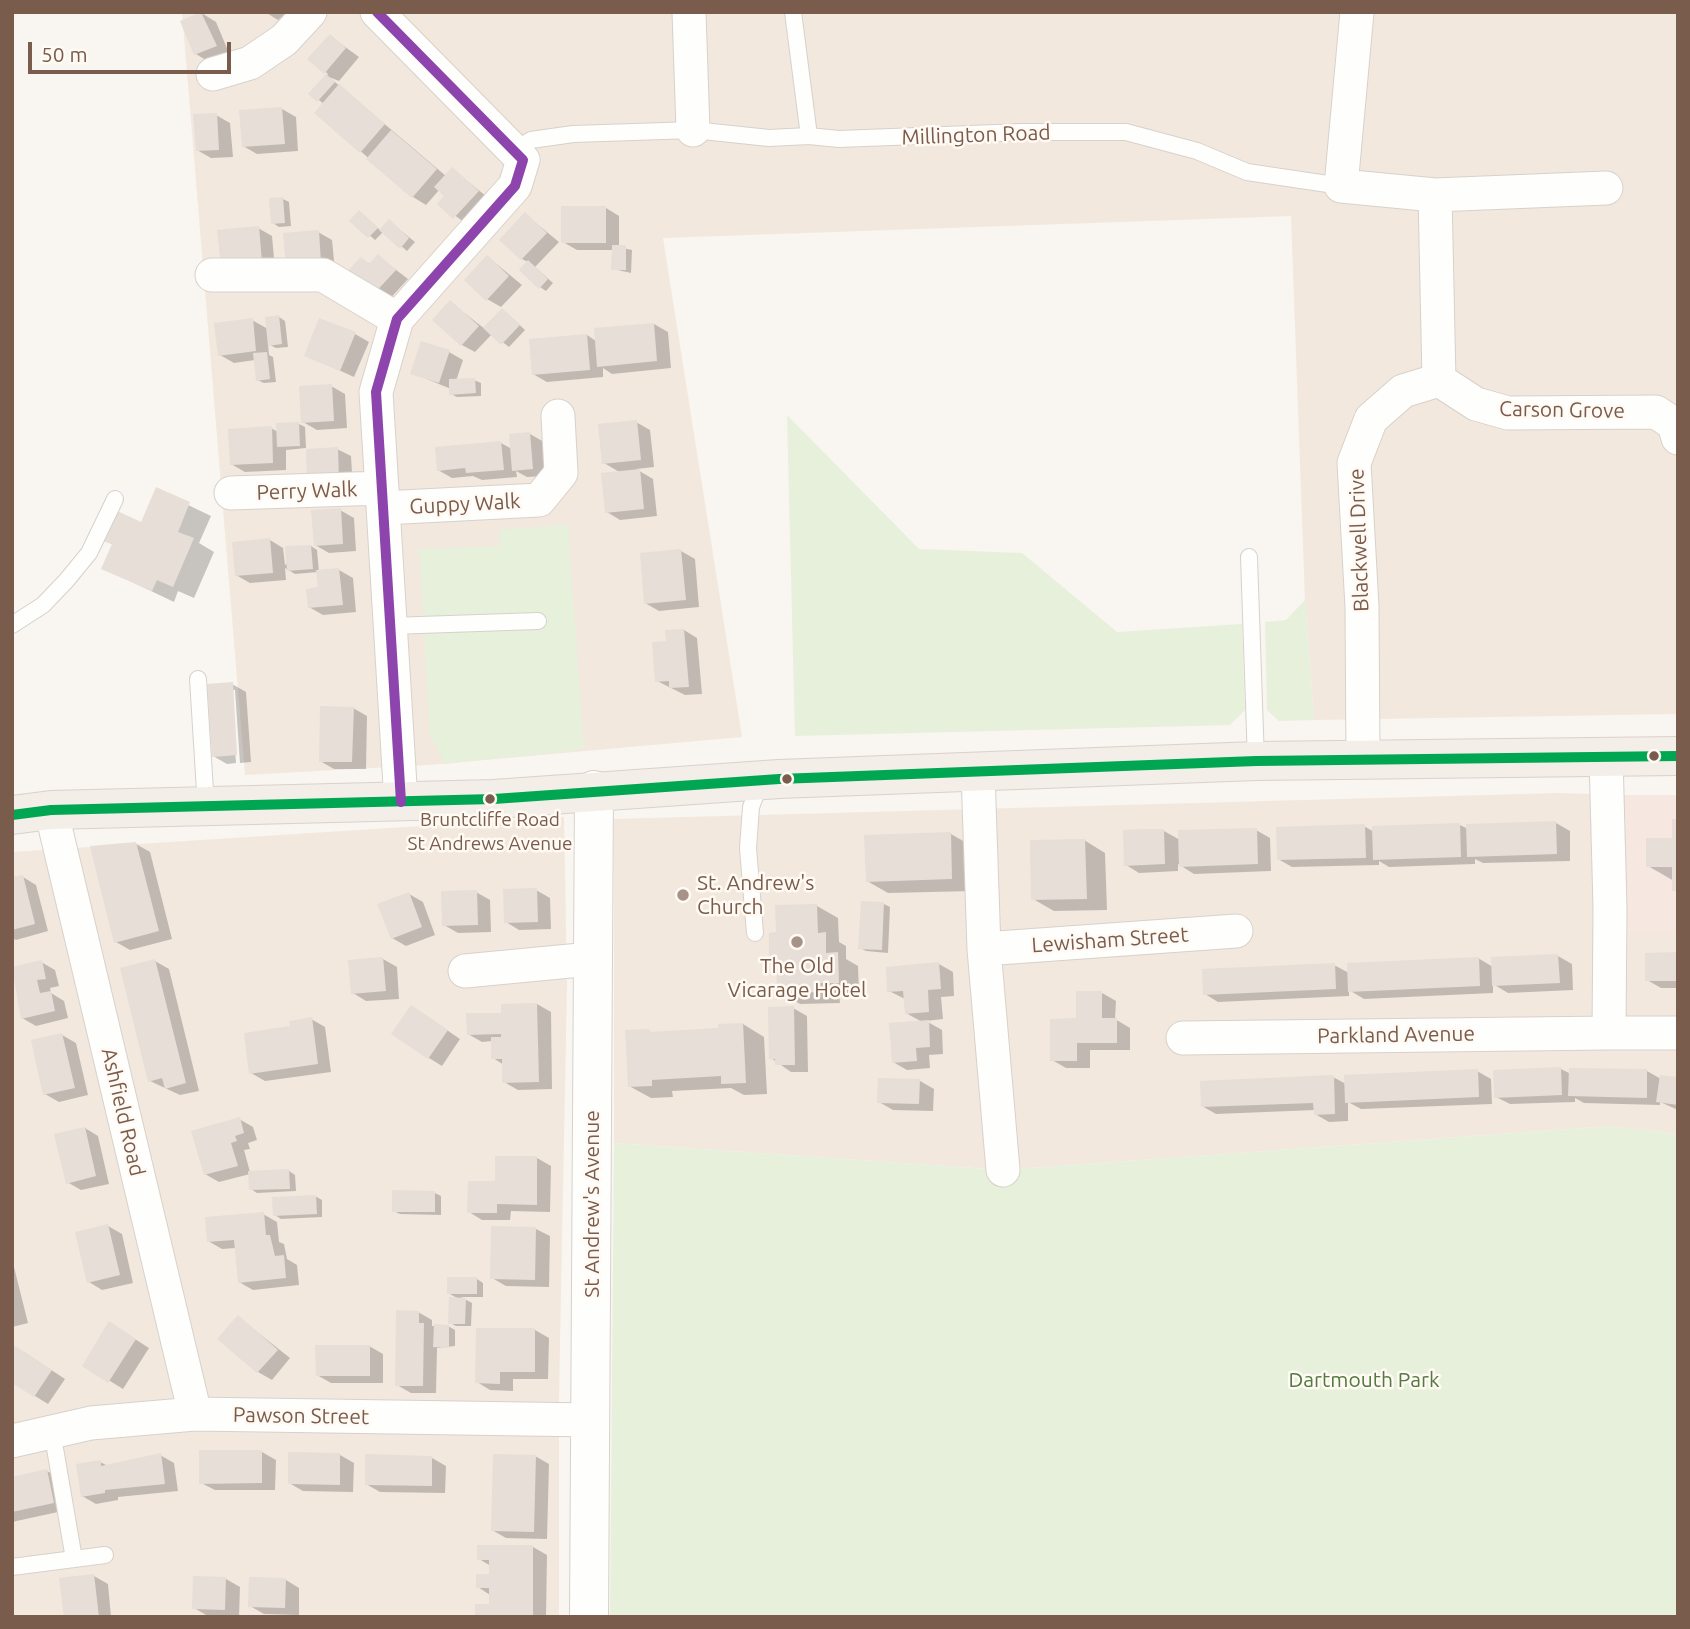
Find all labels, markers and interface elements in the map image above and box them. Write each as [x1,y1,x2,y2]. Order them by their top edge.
scale bar [32,28,234,72]
text: 50 m [41,42,88,66]
street label: Millington Road [901,120,1051,150]
street label: Carson Grove [1499,396,1625,424]
street label: Blackwell Drive [1344,468,1374,612]
street label: Perry Walk [256,477,358,505]
street label: Guppy Walk [409,489,521,519]
unlabelled marker [1647,749,1661,763]
unlabelled marker [780,772,794,786]
marker: Bruntcliffe Road St Andrews Avenue [483,792,497,806]
place label: Bruntcliffe Road St Andrews Avenue [407,809,573,853]
place label: St. Andrew's Church [697,870,814,920]
marker: St. Andrew's Church [675,887,691,903]
street label: Lewisham Street [1031,922,1189,958]
marker: The Old Vicarage Hotel [789,934,805,950]
place label: The Old Vicarage Hotel [727,953,867,1003]
street label: Parkland Avenue [1317,1021,1475,1049]
street label: Ashfield Road [96,1045,150,1179]
street label: St Andrew's Avenue [579,1110,605,1298]
park label: Dartmouth Park [1288,1367,1440,1393]
street label: Pawson Street [233,1402,369,1430]

